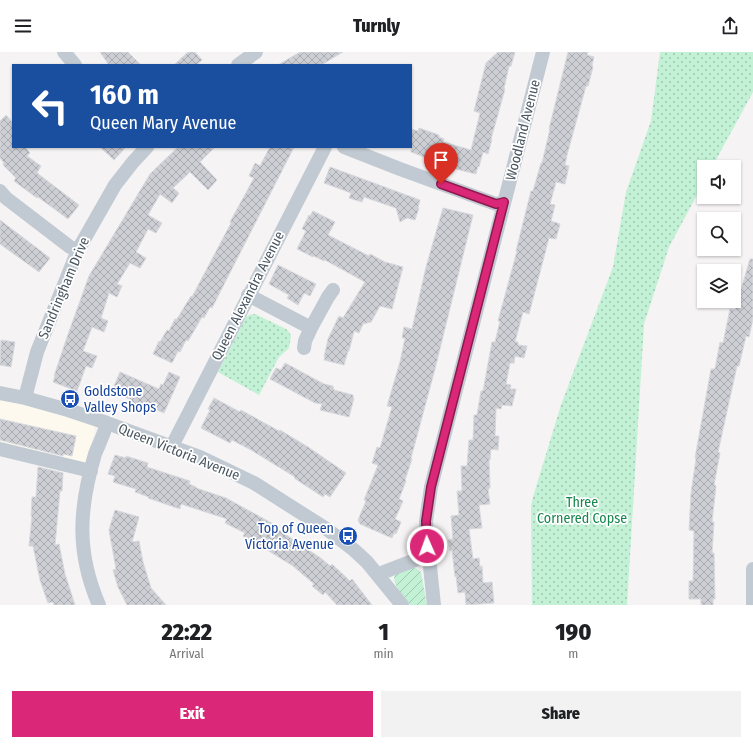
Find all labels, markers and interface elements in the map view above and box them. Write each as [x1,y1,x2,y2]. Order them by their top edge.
icon: menu [12,15,34,37]
text: Turnly [353,15,400,37]
icon: share [719,15,741,37]
text: 160 m [90,78,159,111]
street label: Woodland Avenue [502,78,544,182]
icon: left [24,80,76,132]
text: Queen Mary Avenue [90,112,236,134]
pin [424,143,458,184]
icon: arrive [430,149,452,171]
map controls [697,160,741,308]
button: sound [697,160,741,204]
button: search [697,212,741,256]
street label: Queen Alexandra Avenue [208,228,288,363]
street label: Sandringham Drive [35,234,93,341]
button: layers [697,264,741,308]
place label: Goldstone Valley Shops [84,383,156,416]
bus stop icon: Goldstone Valley Shops [59,388,81,410]
street label: Queen Victoria Avenue [116,420,242,484]
park label: Three Cornered Copse [537,494,627,527]
place label: Top of Queen Victoria Avenue [245,520,334,553]
bus stop icon: Top of Queen Victoria Avenue [337,525,359,547]
position arrow [406,525,448,567]
text: 22:22 [161,618,212,646]
text: 1 [378,618,389,646]
text: 190 [555,618,592,646]
text: Arrival [170,646,204,661]
text: min [374,646,394,661]
text: m [568,646,578,661]
button: Exit [12,691,373,737]
button: Share [381,691,741,737]

